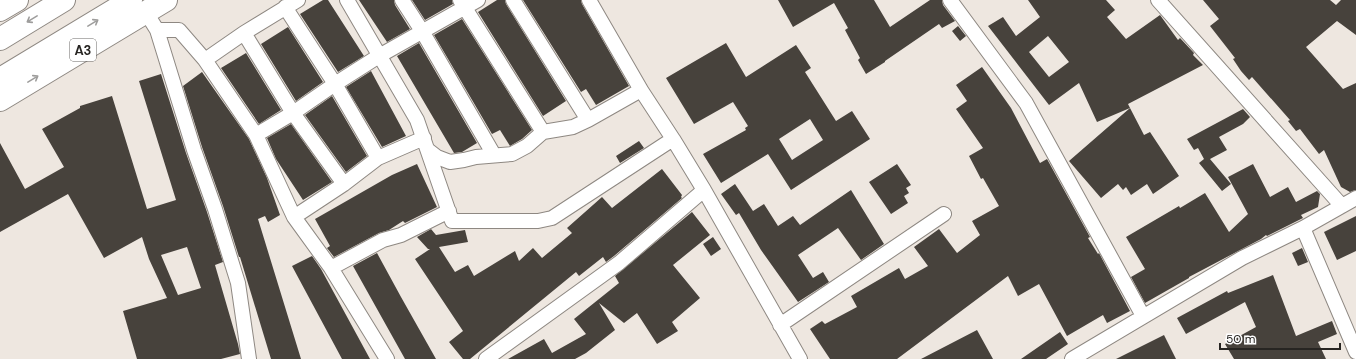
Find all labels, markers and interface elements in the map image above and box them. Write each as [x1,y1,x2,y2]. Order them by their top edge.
one-way arrow [26,16,38,24]
one-way arrow [87,18,99,26]
road number: A3 [70,39,96,61]
one-way arrow [27,75,39,83]
scale bar [1220,325,1340,351]
text: 50 m [1226,331,1255,347]

